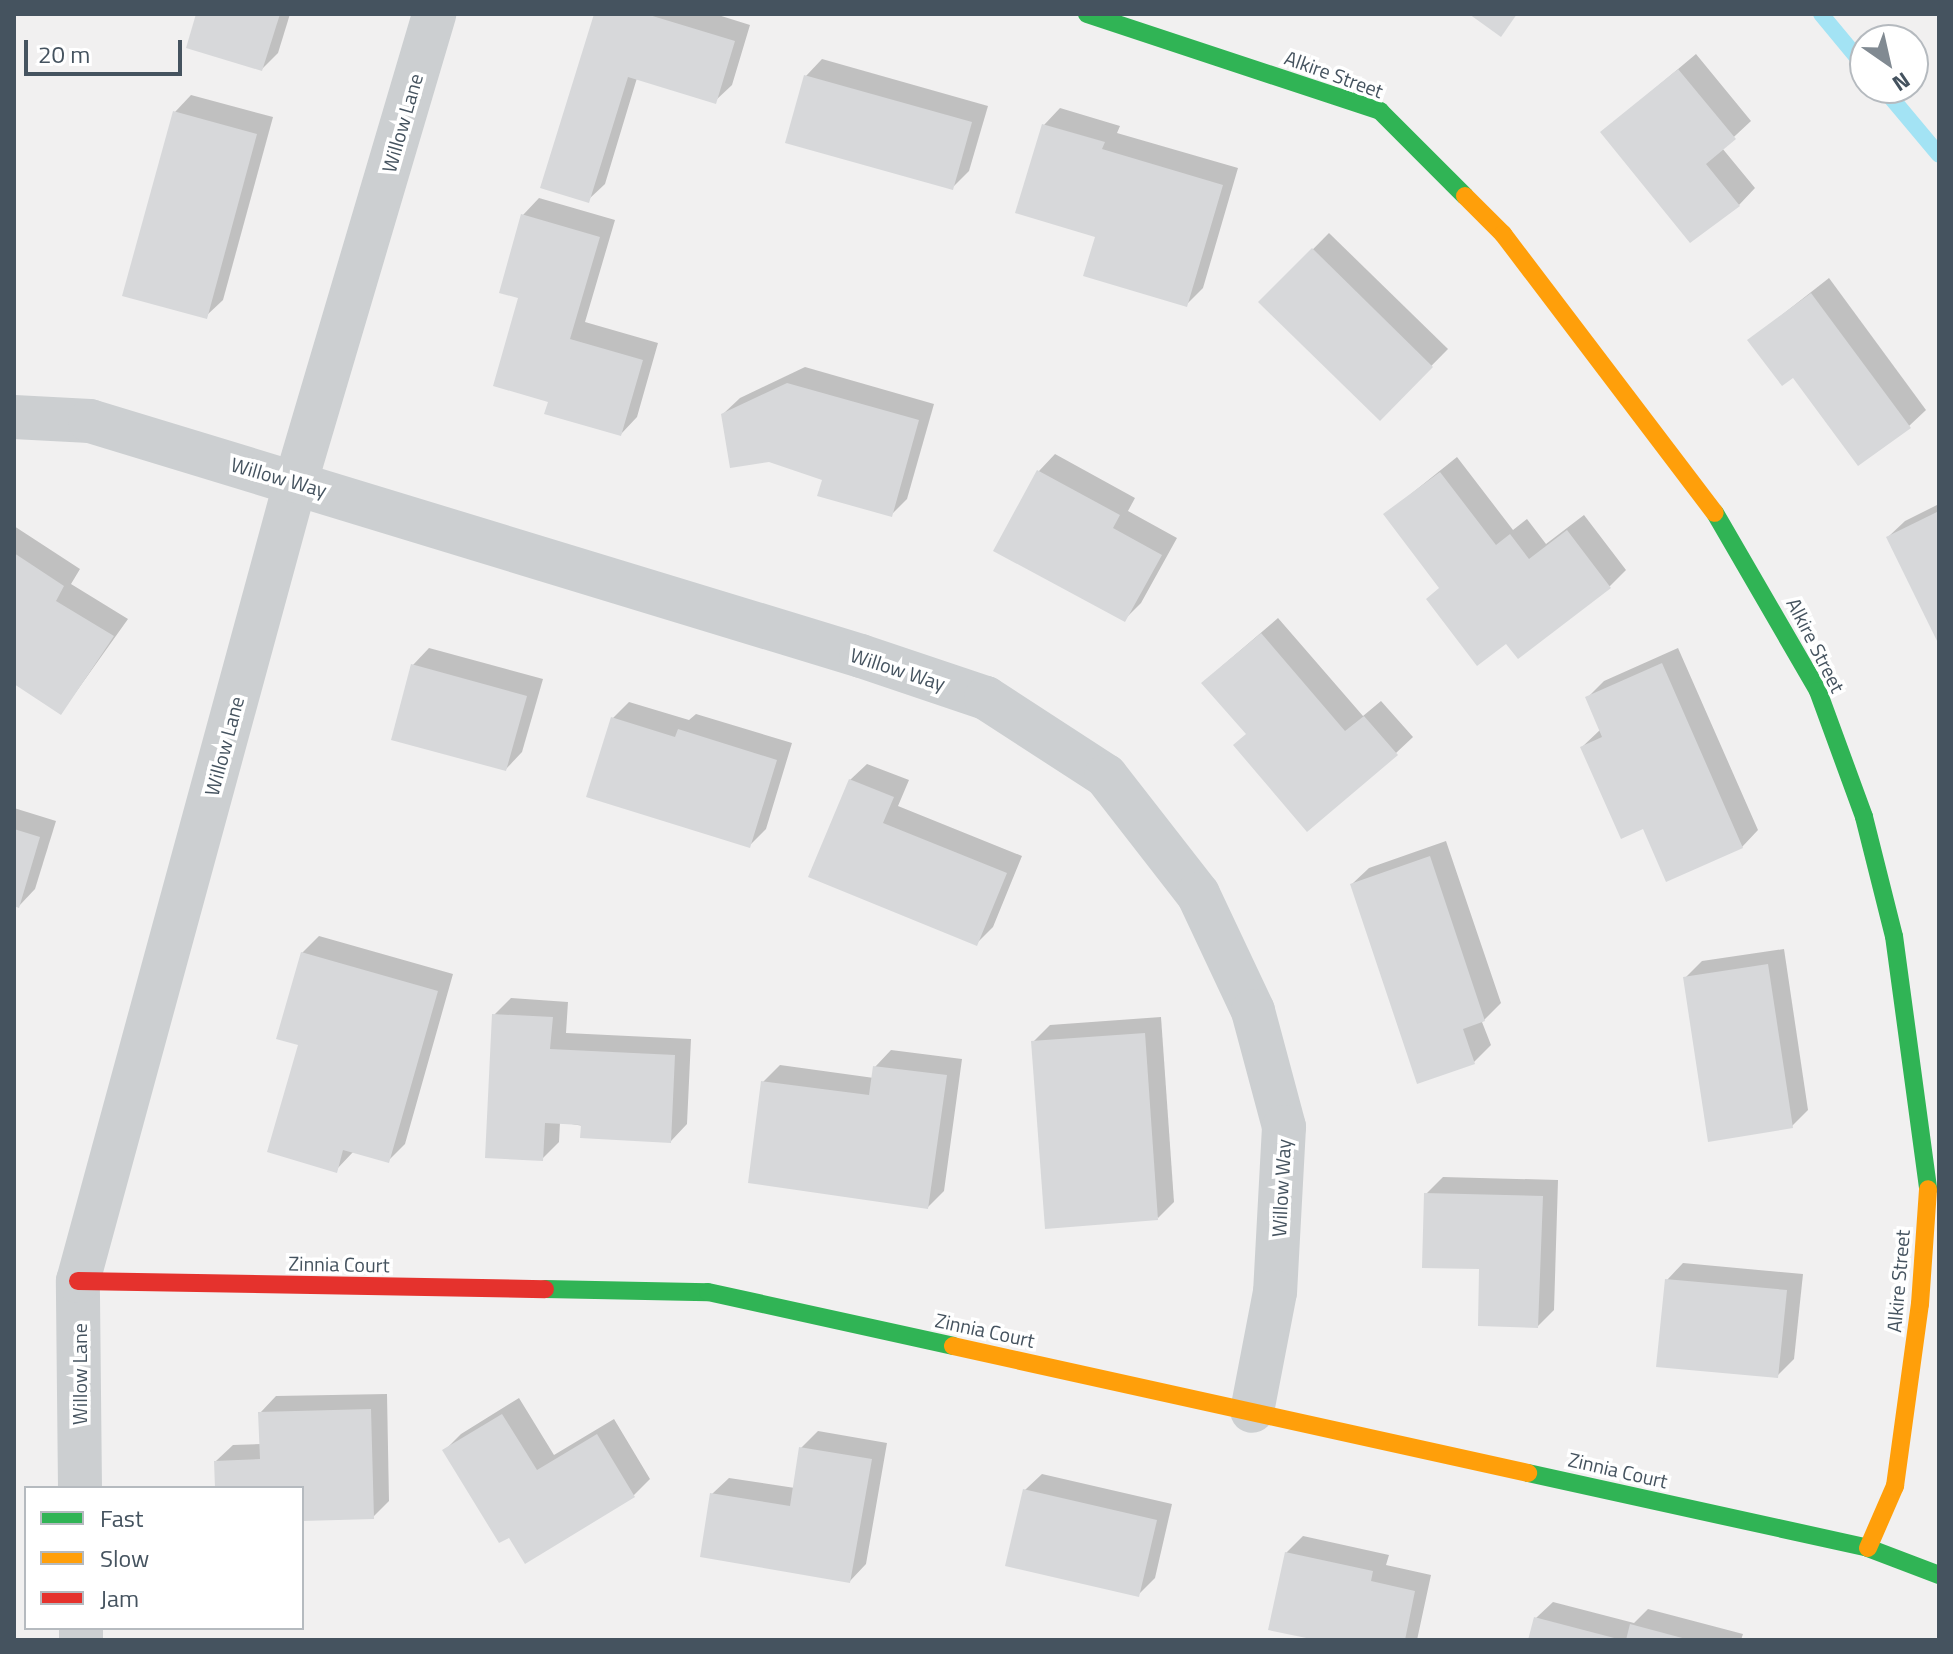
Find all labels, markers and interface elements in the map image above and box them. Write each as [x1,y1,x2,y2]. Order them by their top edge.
scale bar [28,24,186,74]
north arrow [1849,24,1929,104]
text: 20 m [38,36,90,72]
street label: Alkire Street [1281,45,1387,103]
text: N [1885,64,1917,101]
street label: Willow Lane [376,71,428,175]
street label: Willow Way [228,452,330,502]
street label: Alkire Street [1782,594,1850,696]
street label: Willow Way [847,642,949,696]
street label: Willow Lane [199,694,249,798]
street label: Willow Way [1266,1138,1296,1238]
street label: Alkire Street [1882,1229,1914,1333]
street label: Zinnia Court [288,1251,390,1277]
street label: Zinnia Court [933,1308,1037,1352]
street label: Willow Lane [67,1323,91,1425]
street label: Zinnia Court [1566,1447,1670,1493]
legend [24,1486,304,1630]
text: Fast [100,1500,143,1536]
text: Slow [100,1540,149,1576]
text: Jam [100,1580,139,1616]

